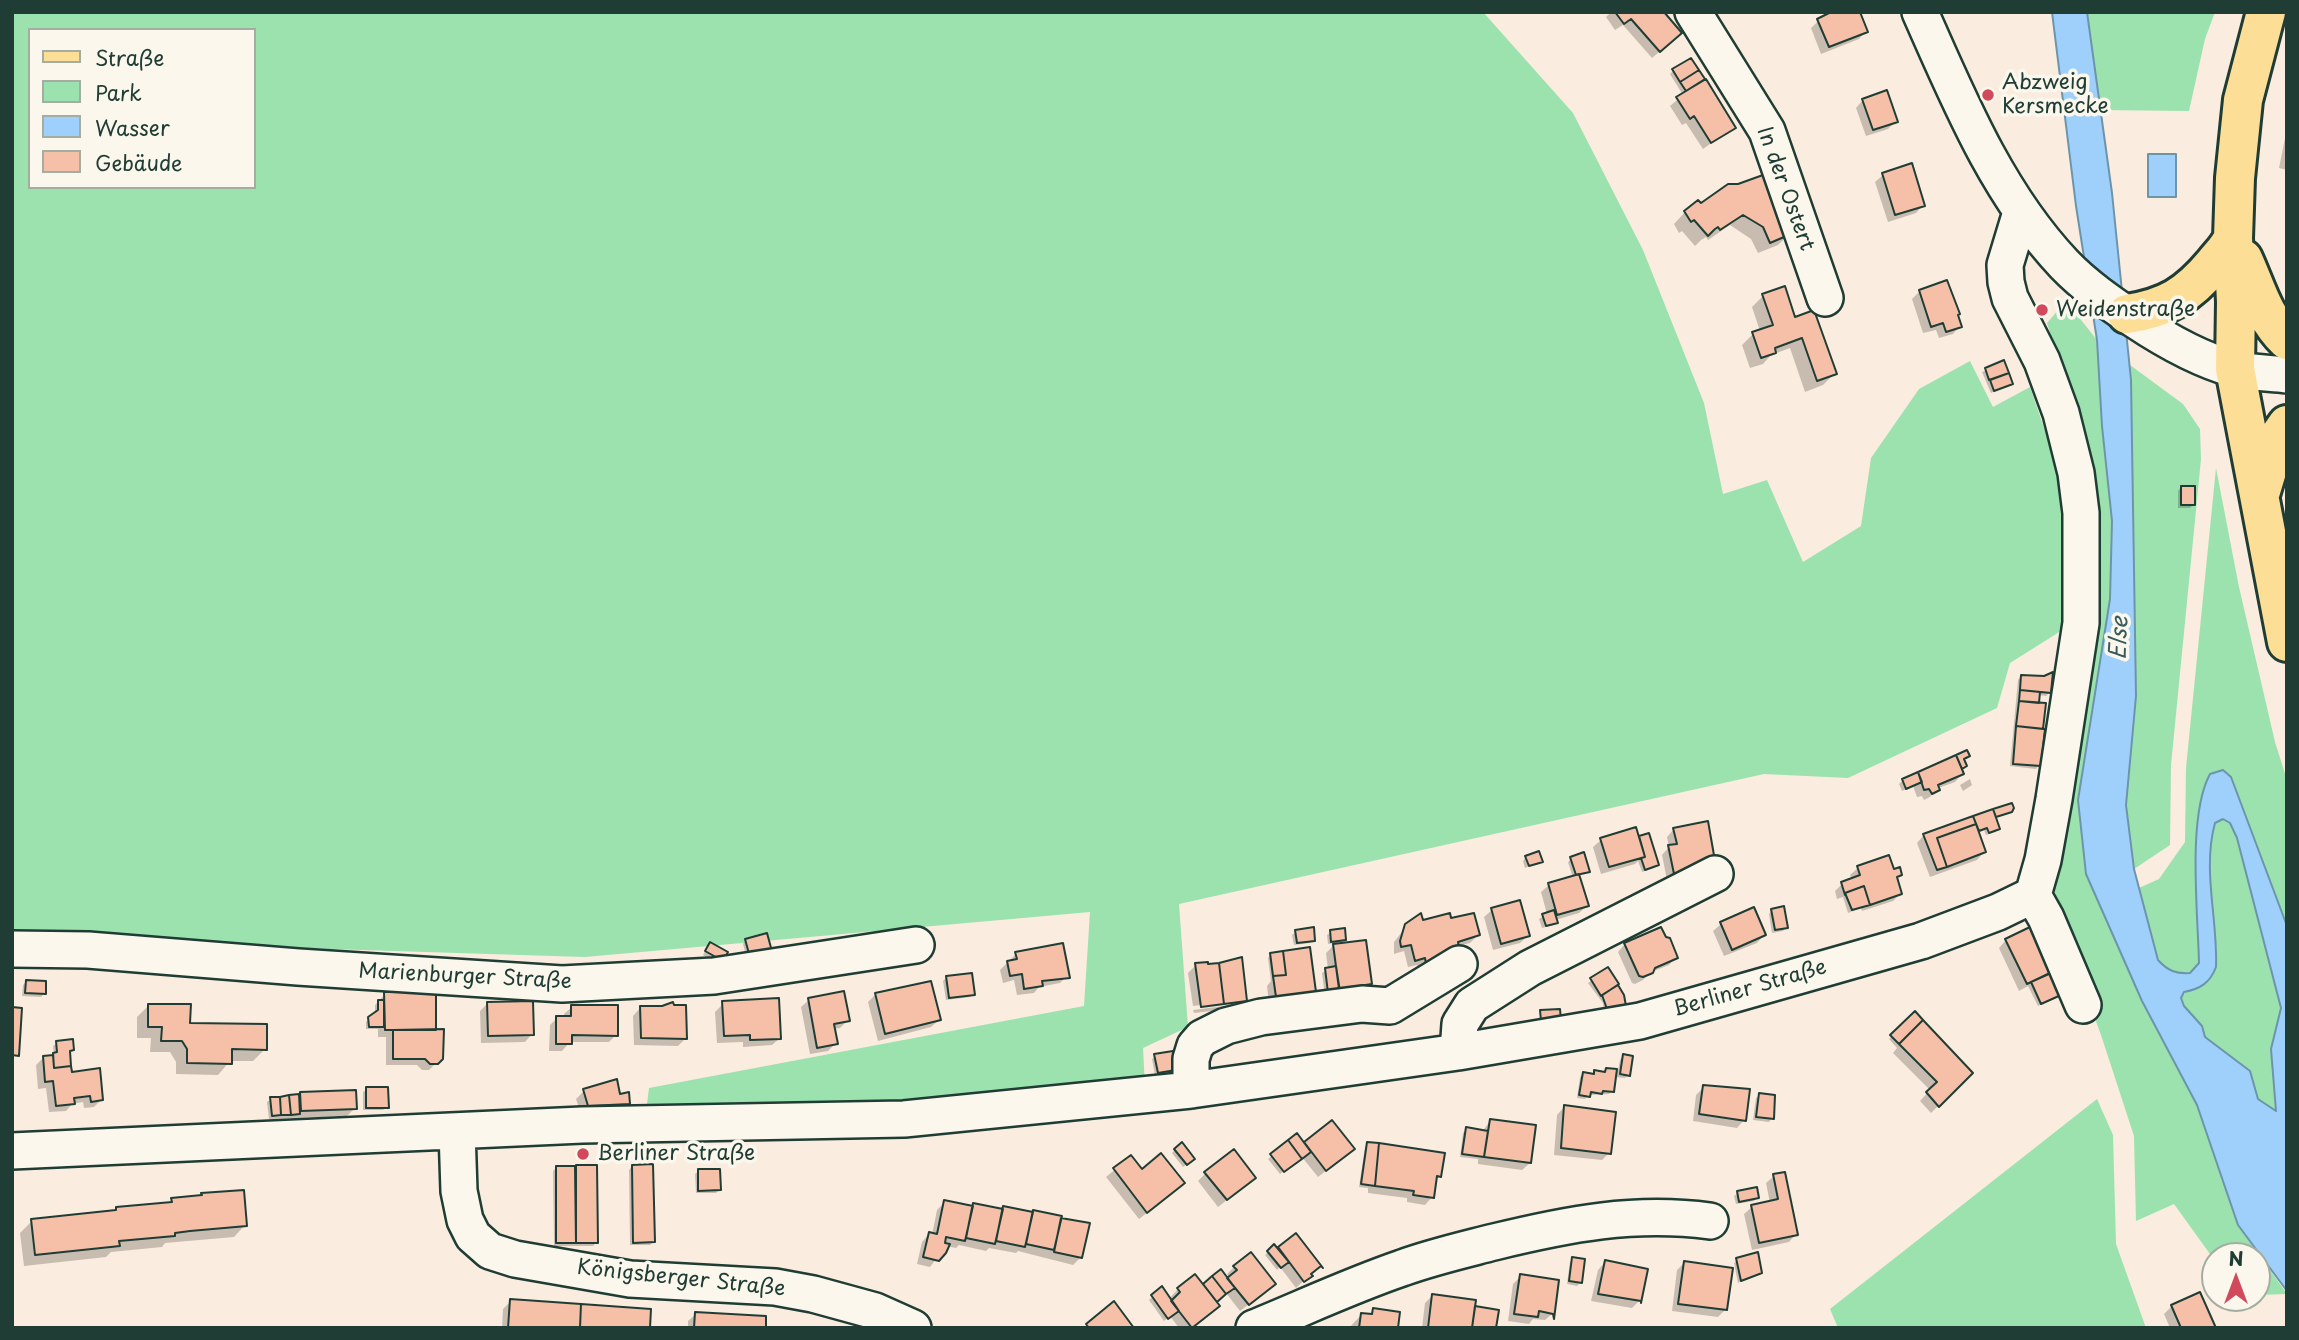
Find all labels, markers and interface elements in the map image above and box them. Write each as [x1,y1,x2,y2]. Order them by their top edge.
legend [28,28,256,189]
text: Straße [95,41,164,73]
place label: Abzweig Kersmecke [2002,70,2109,120]
text: Park [95,76,142,108]
marker: Abzweig Kersmecke [1980,87,1996,103]
text: Wasser [95,111,170,143]
street label: In der Ostert [1751,124,1819,254]
text: Gebäude [95,146,182,178]
place label: Weidenstraße [2056,297,2195,323]
marker: Weidenstraße [2034,302,2050,318]
water label: Else [2105,616,2135,660]
street label: Berliner Straße [1670,955,1830,1023]
street label: Marienburger Straße [358,959,572,995]
place label: Berliner Straße [597,1141,755,1167]
marker: Berliner Straße [575,1146,591,1162]
north arrow [2201,1242,2271,1312]
text: N [2228,1244,2244,1272]
street label: Königsberger Straße [576,1256,786,1302]

